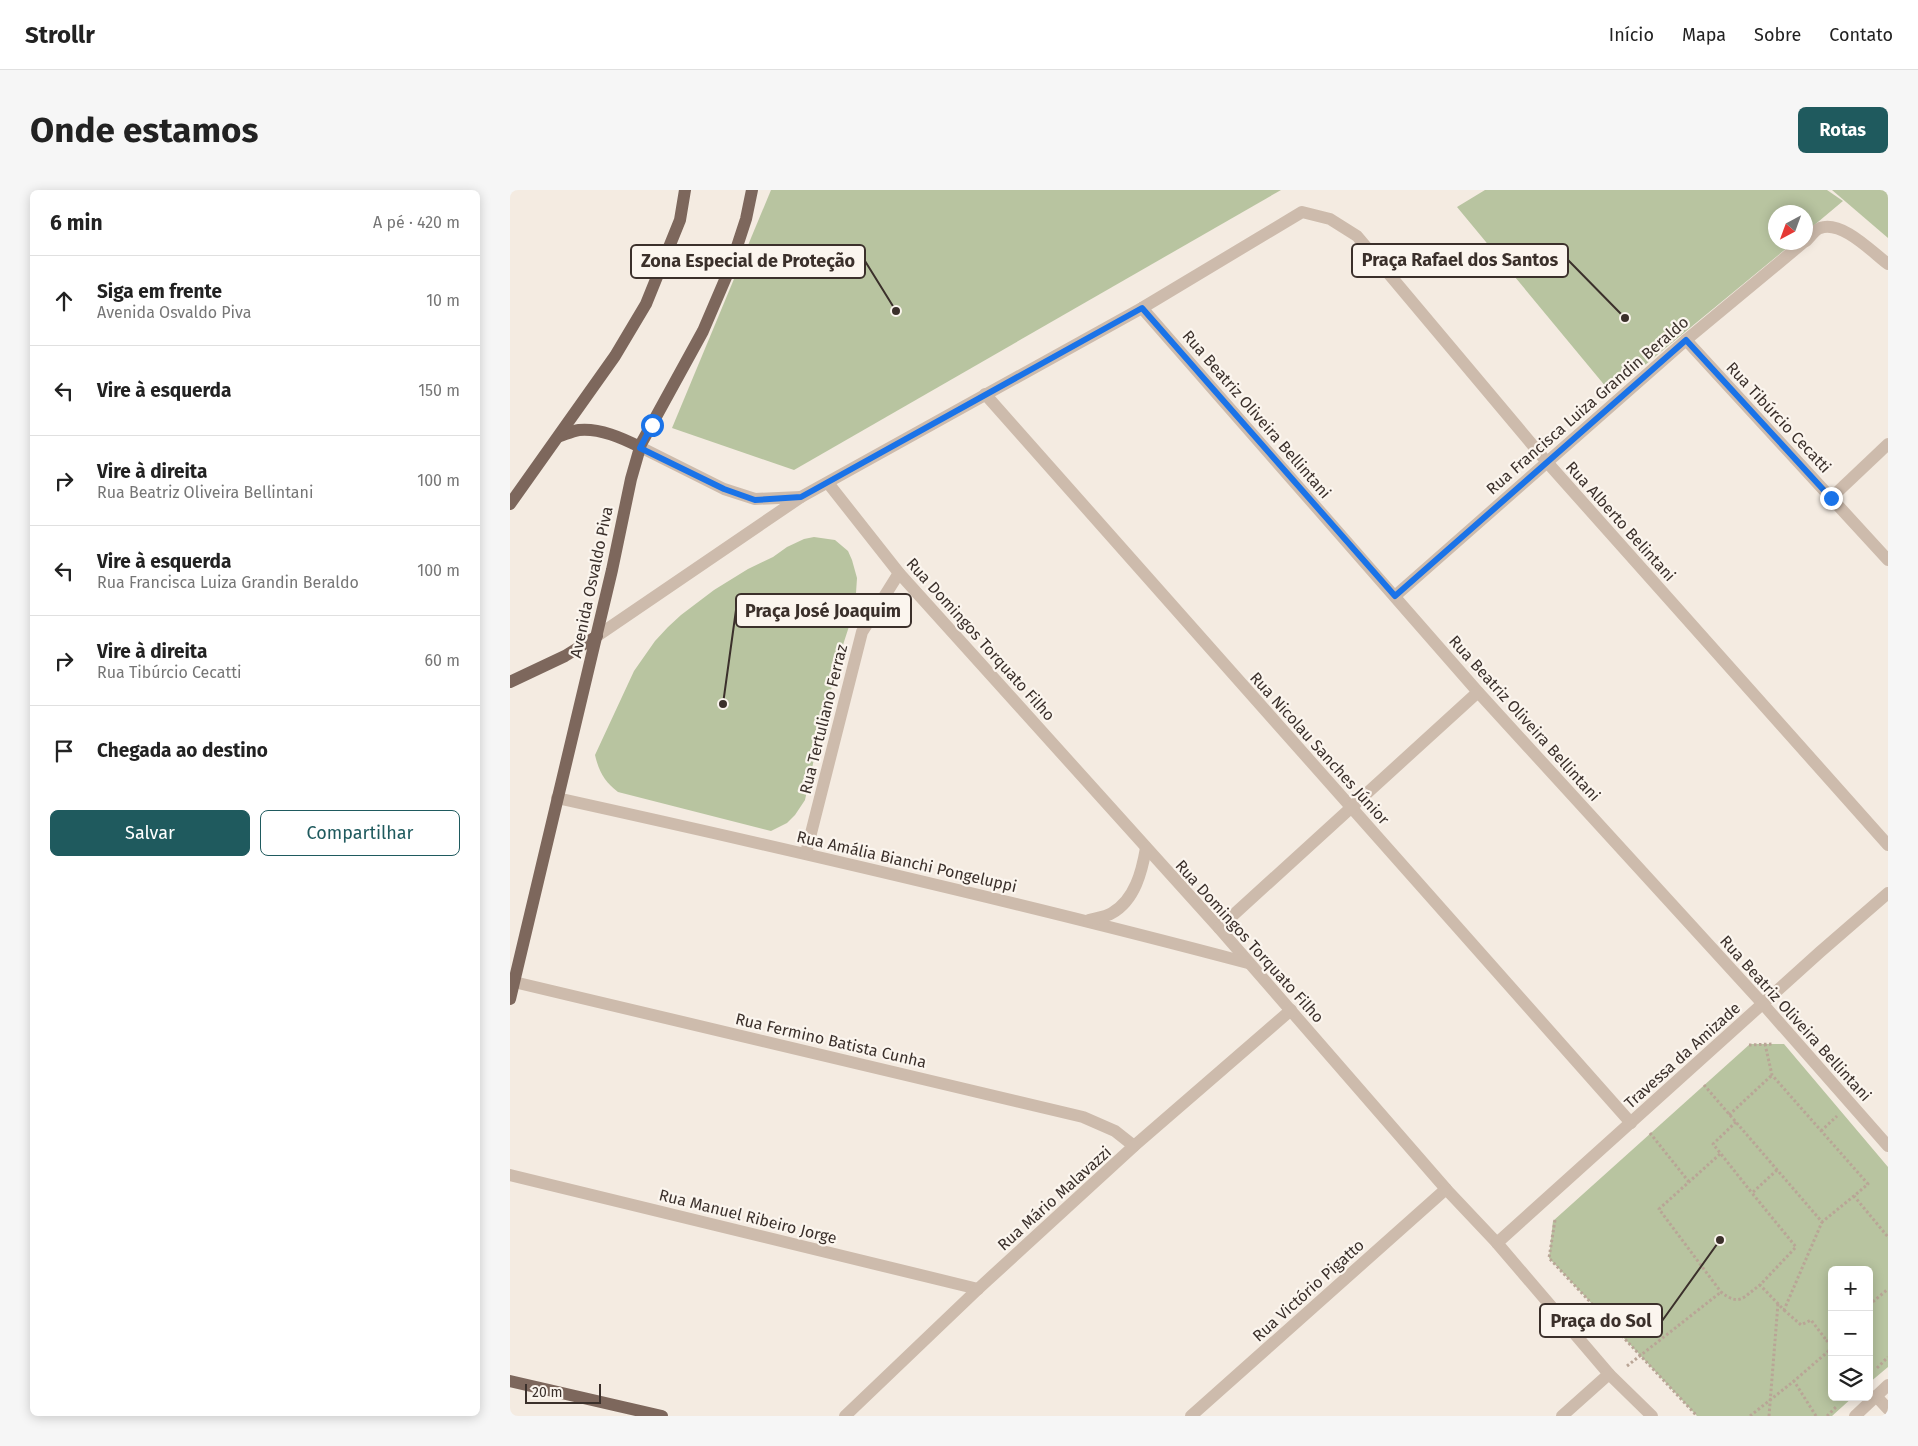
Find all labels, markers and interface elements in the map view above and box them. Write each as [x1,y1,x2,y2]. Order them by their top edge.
text: Strollr [25,21,95,49]
text: Início [1609,24,1654,46]
text: Mapa [1682,24,1726,46]
text: Sobre [1754,24,1801,46]
text: Contato [1829,24,1893,46]
button: Rotas [1798,107,1888,153]
text: Onde estamos [30,109,258,151]
north arrow [1768,205,1813,250]
text: 6 min [50,210,103,236]
text: A pé · 420 m [373,213,460,232]
callout: Praça Rafael dos Santos [1352,244,1568,277]
callout: Zona Especial de Proteção [631,245,865,278]
text: Praça Rafael dos Santos [1362,249,1558,271]
text: Zona Especial de Proteção [641,250,855,272]
text: Siga em frente [97,280,222,303]
icon: ahead [50,287,78,315]
text: 10 m [426,291,460,310]
text: Avenida Osvaldo Piva [97,303,251,322]
street label: Rua Francisca Luiza Grandin Beraldo [1482,312,1692,498]
street label: Rua Beatriz Oliveira Bellintani [1178,326,1335,502]
street label: Rua Tibúrcio Cecatti [1722,358,1835,477]
icon: left [50,377,78,405]
text: Vire à esquerda [97,379,231,402]
text: 150 m [418,381,460,400]
route start [641,414,664,437]
street label: Rua Alberto Belintani [1562,458,1679,585]
text: Vire à direita [97,460,207,483]
icon: right [50,467,78,495]
text: 100 m [417,471,460,490]
text: Rua Beatriz Oliveira Bellintani [97,483,313,502]
route end [1820,487,1843,510]
street label: Avenida Osvaldo Piva [566,505,617,660]
text: Vire à esquerda [97,550,231,573]
street label: Rua Domingos Torquato Filho [902,554,1059,725]
icon: left [50,557,78,585]
text: 100 m [417,561,460,580]
text: Rua Francisca Luiza Grandin Beraldo [97,573,359,592]
callout: Praça José Joaquim [736,594,911,627]
text: Praça José Joaquim [745,600,901,622]
street label: Rua Beatriz Oliveira Bellintani [1445,632,1604,805]
text: Vire à direita [97,640,207,663]
street label: Rua Tertuliano Ferraz [796,642,851,796]
icon: right [50,647,78,675]
text: 60 m [425,651,460,670]
text: Rua Tibúrcio Cecatti [97,663,242,682]
street label: Rua Nicolau Sanches Júnior [1246,668,1394,829]
icon: arrive [50,737,78,765]
text: Chegada ao destino [97,739,268,762]
button: Salvar [50,810,250,856]
button: Compartilhar [260,810,460,856]
street label: Rua Amália Bianchi Pongeluppi [795,827,1019,896]
street label: Rua Domingos Torquato Filho [1171,856,1328,1027]
street label: Rua Beatriz Oliveira Bellintani [1716,932,1875,1105]
street label: Travessa da Amizade [1620,998,1744,1112]
street label: Rua Fermino Batista Cunha [733,1009,928,1072]
street label: Rua Mário Malavazzi [994,1142,1115,1254]
street label: Rua Manuel Ribeiro Jorge [657,1185,839,1248]
street label: Rua Victório Pigatto [1249,1235,1368,1345]
map controls [1828,1266,1873,1401]
button: + [1828,1266,1873,1311]
callout: Praça do Sol [1540,1304,1662,1337]
text: Praça do Sol [1550,1310,1652,1332]
button: − [1828,1311,1873,1356]
button: layers [1828,1356,1873,1401]
scale bar [525,1381,601,1404]
text: 20 m [532,1384,562,1401]

